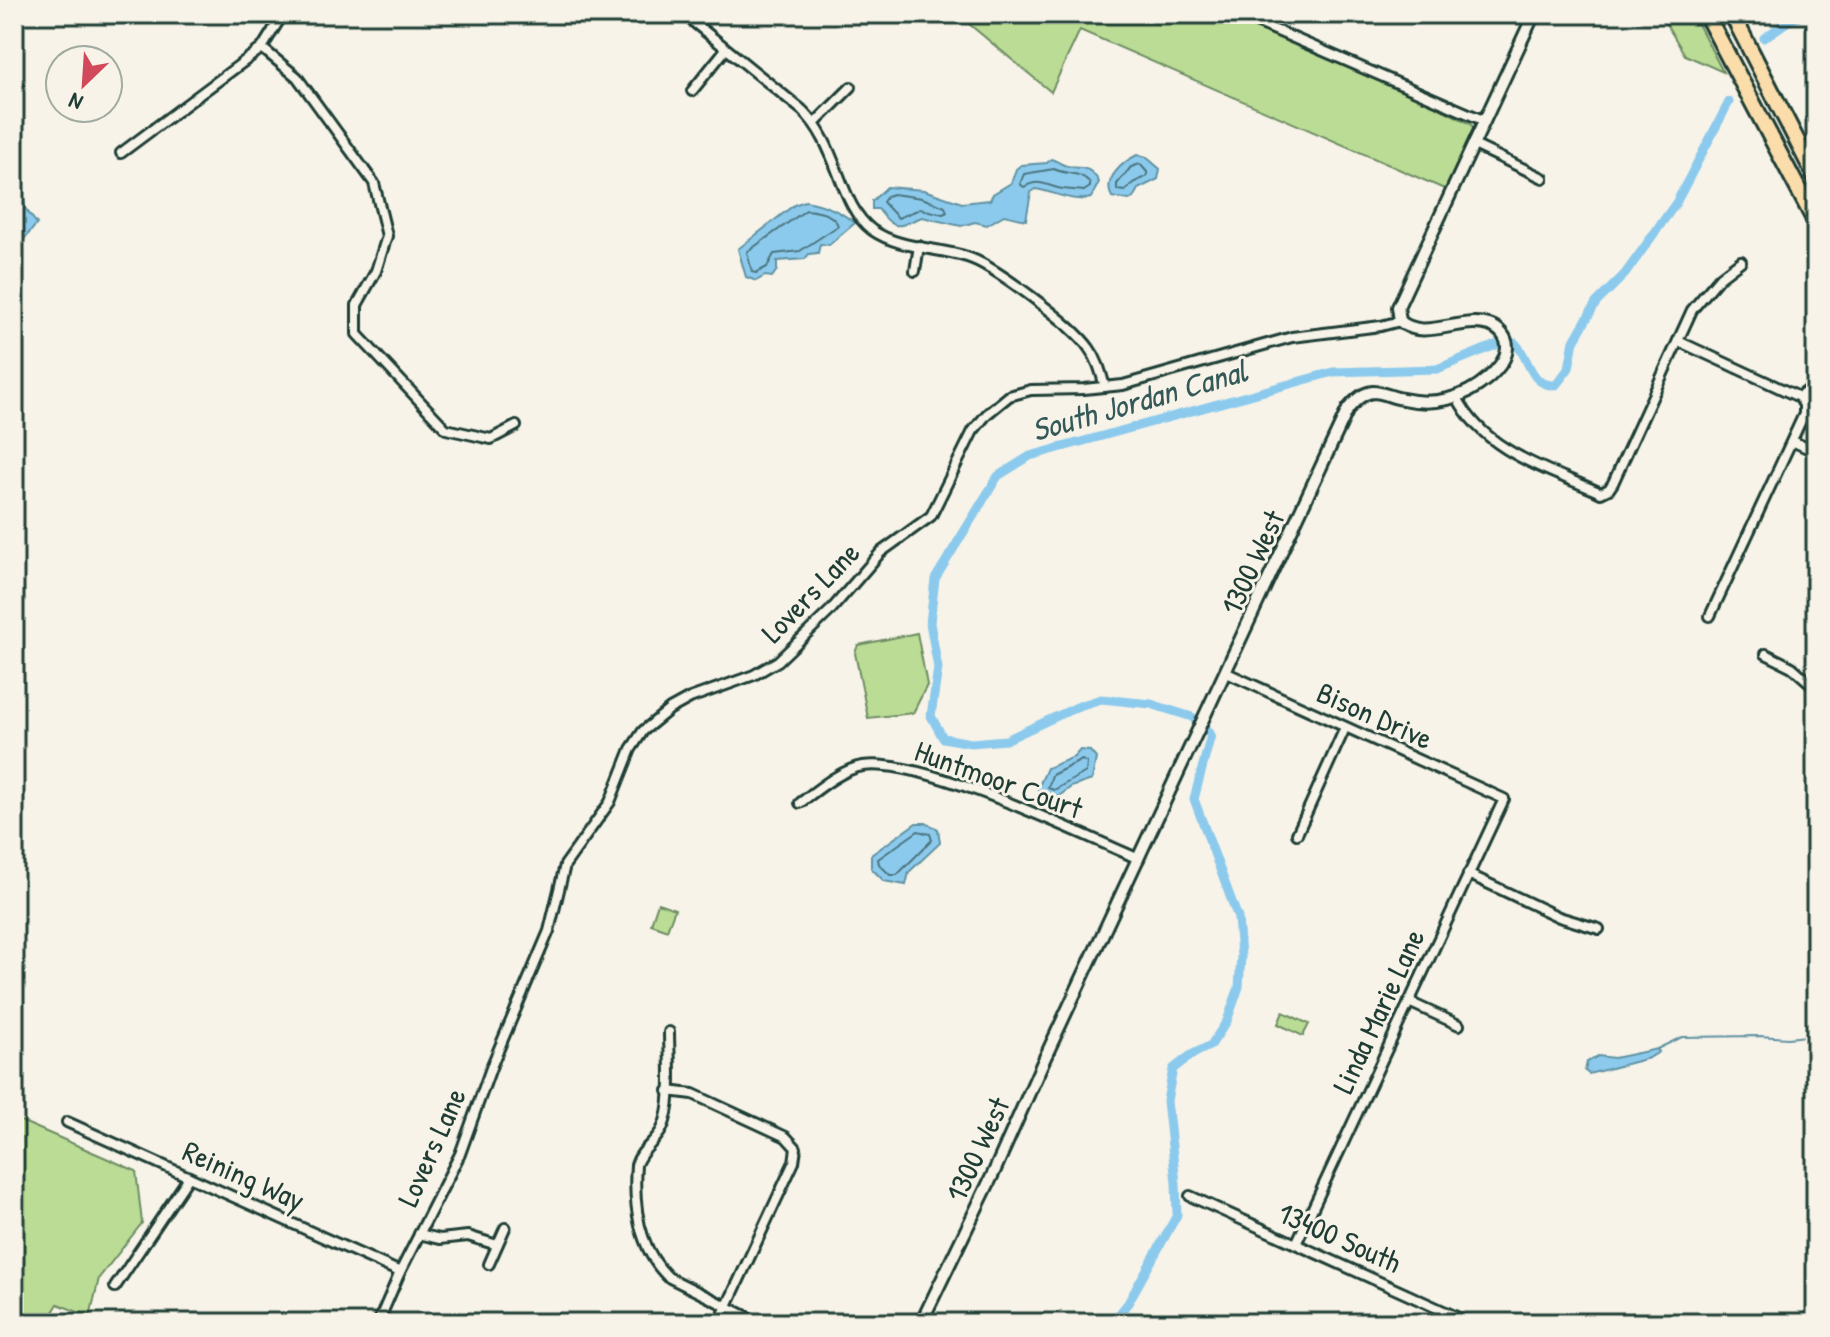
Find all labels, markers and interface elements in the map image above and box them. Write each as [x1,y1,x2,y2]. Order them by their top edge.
north arrow [44,44,124,124]
text: N [64,86,87,118]
water label: South Jordan Canal [1027,348,1253,451]
street label: 1300 West [1211,503,1294,620]
street label: Lovers Lane [752,533,868,651]
street label: Bison Drive [1311,672,1439,758]
street label: Huntmoor Court [910,730,1089,828]
street label: Linda Marie Lane [1322,922,1434,1100]
street label: Lovers Lane [387,1081,475,1213]
street label: 1300 West [936,1090,1019,1207]
street label: Reining Way [177,1130,311,1220]
street label: 13400 South [1272,1192,1408,1282]

